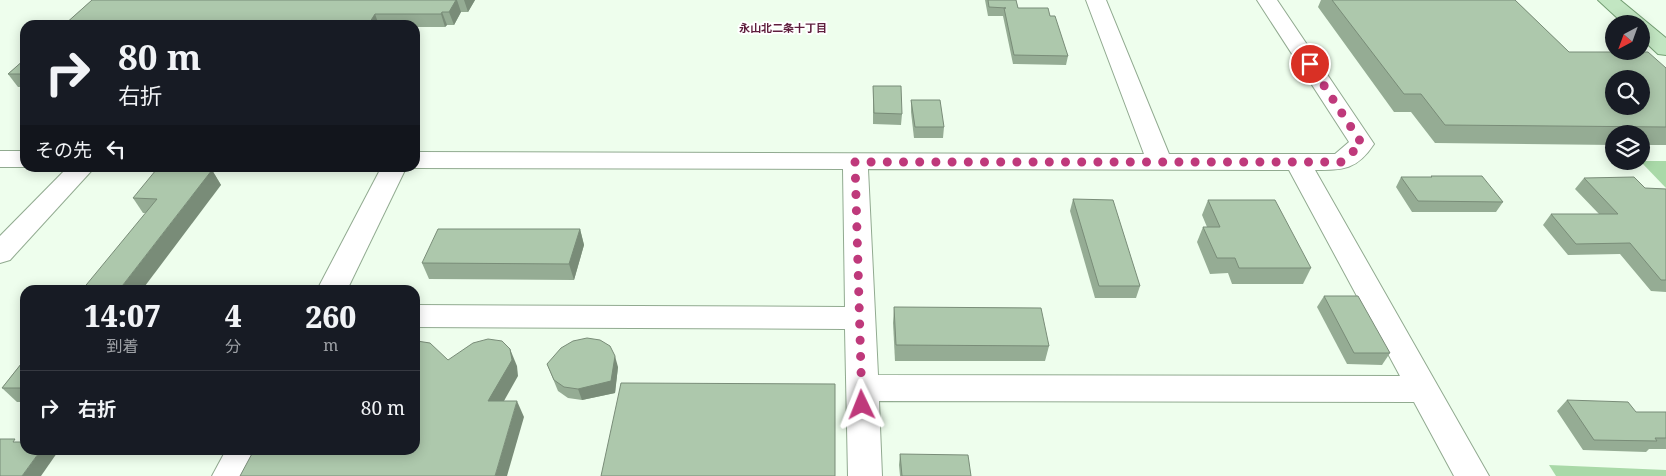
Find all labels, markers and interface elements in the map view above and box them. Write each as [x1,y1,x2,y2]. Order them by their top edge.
north arrow [1605,15,1650,60]
map controls [1605,15,1650,170]
district label: 永山北二条十丁目 [739,20,827,35]
text: 80 m [118,33,201,80]
icon: right [35,40,100,105]
pin [1289,43,1331,85]
icon: arrive [1296,50,1324,78]
button: search [1605,70,1650,115]
text: 右折 [118,80,162,110]
button: layers [1605,125,1650,170]
icon: left [102,135,130,163]
text: その先 [35,137,92,163]
text: 14:07 [84,295,161,336]
text: 4 [225,295,242,336]
text: 260 [305,296,356,337]
text: m [323,334,338,356]
text: 到着 [106,335,138,357]
text: 分 [225,335,241,357]
position arrow [835,378,887,430]
icon: right [35,394,63,422]
text: 80 m [361,395,405,421]
text: 右折 [78,396,116,422]

